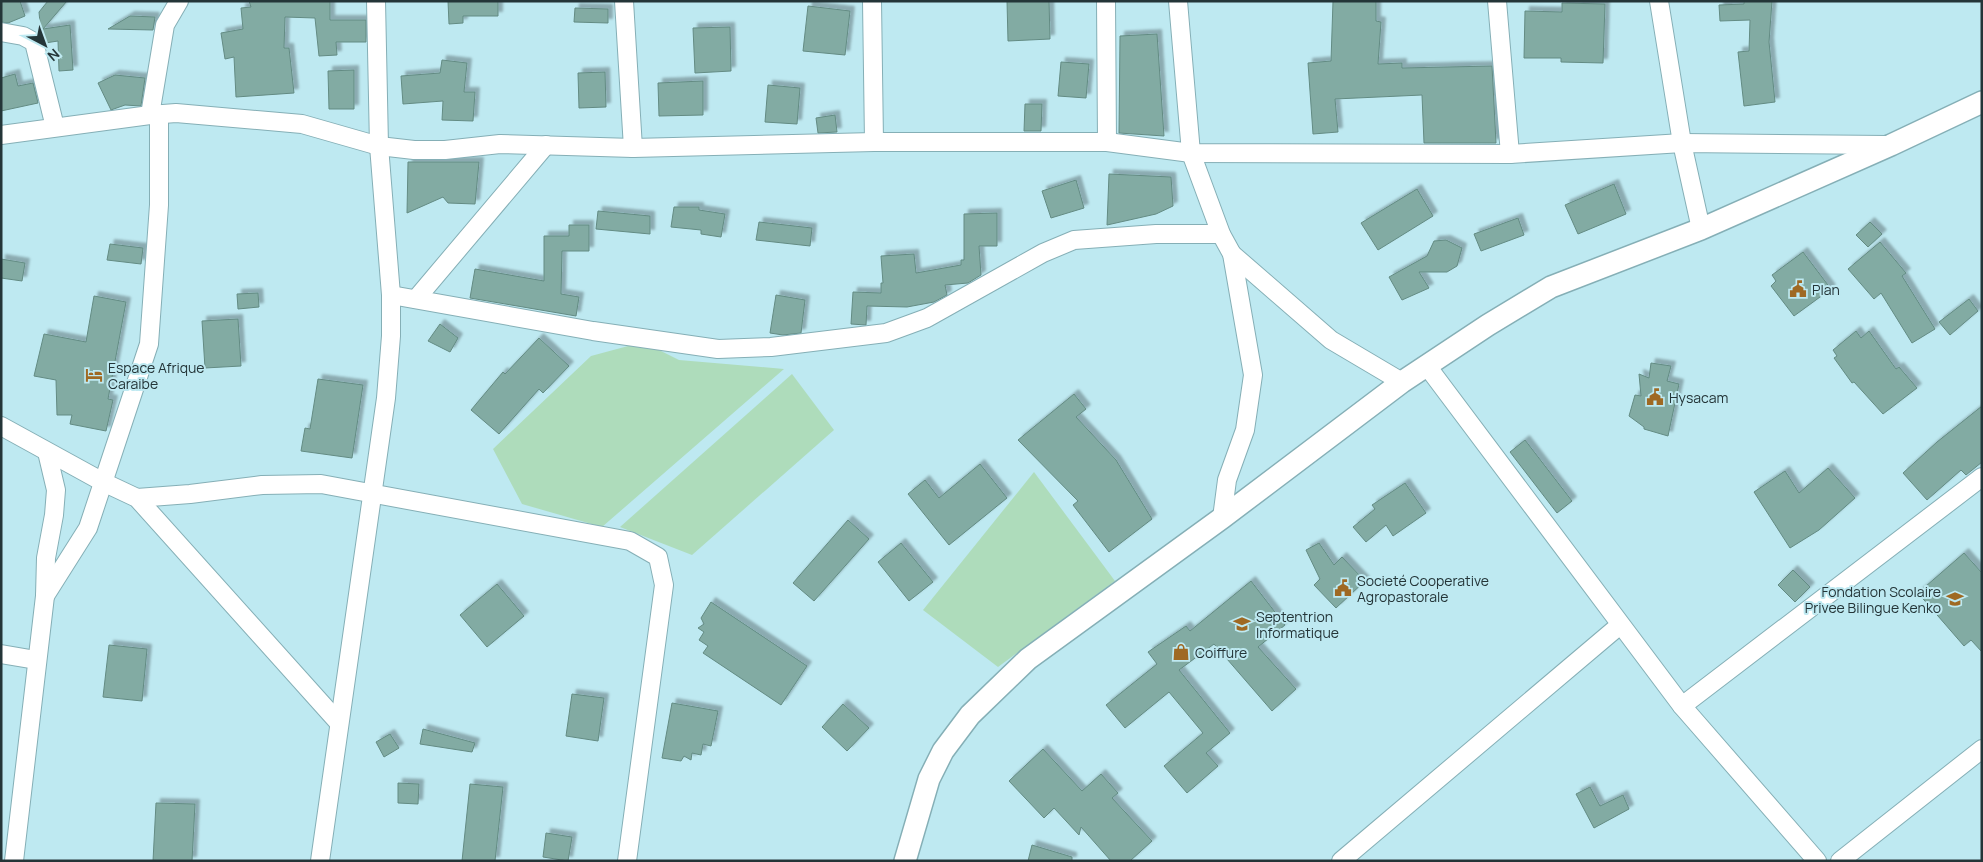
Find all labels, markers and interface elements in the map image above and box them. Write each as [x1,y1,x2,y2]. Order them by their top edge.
north arrow [20,20,70,70]
text: N [44,45,64,66]
public building icon: Plan [1788,279,1808,299]
place label: Plan [1812,280,1840,299]
place label: Espace Afrique Caraibe [108,358,205,393]
hotel icon: Espace Afrique Caraibe [84,365,104,385]
public building icon: Hysacam [1645,387,1665,407]
place label: Hysacam [1669,388,1729,407]
place label: Societé Cooperative Agropastorale [1357,571,1489,606]
public building icon: Societé Cooperative Agropastorale [1333,578,1353,598]
place label: Fondation Scolaire Privee Bilingue Kenko [1805,582,1941,617]
school or university icon: Fondation Scolaire Privee Bilingue Kenko [1945,589,1965,609]
place label: Septentrion Informatique [1256,607,1339,642]
school or university icon: Septentrion Informatique [1232,614,1252,634]
shop icon: Coiffure [1171,642,1191,662]
place label: Coiffure [1195,643,1247,662]

